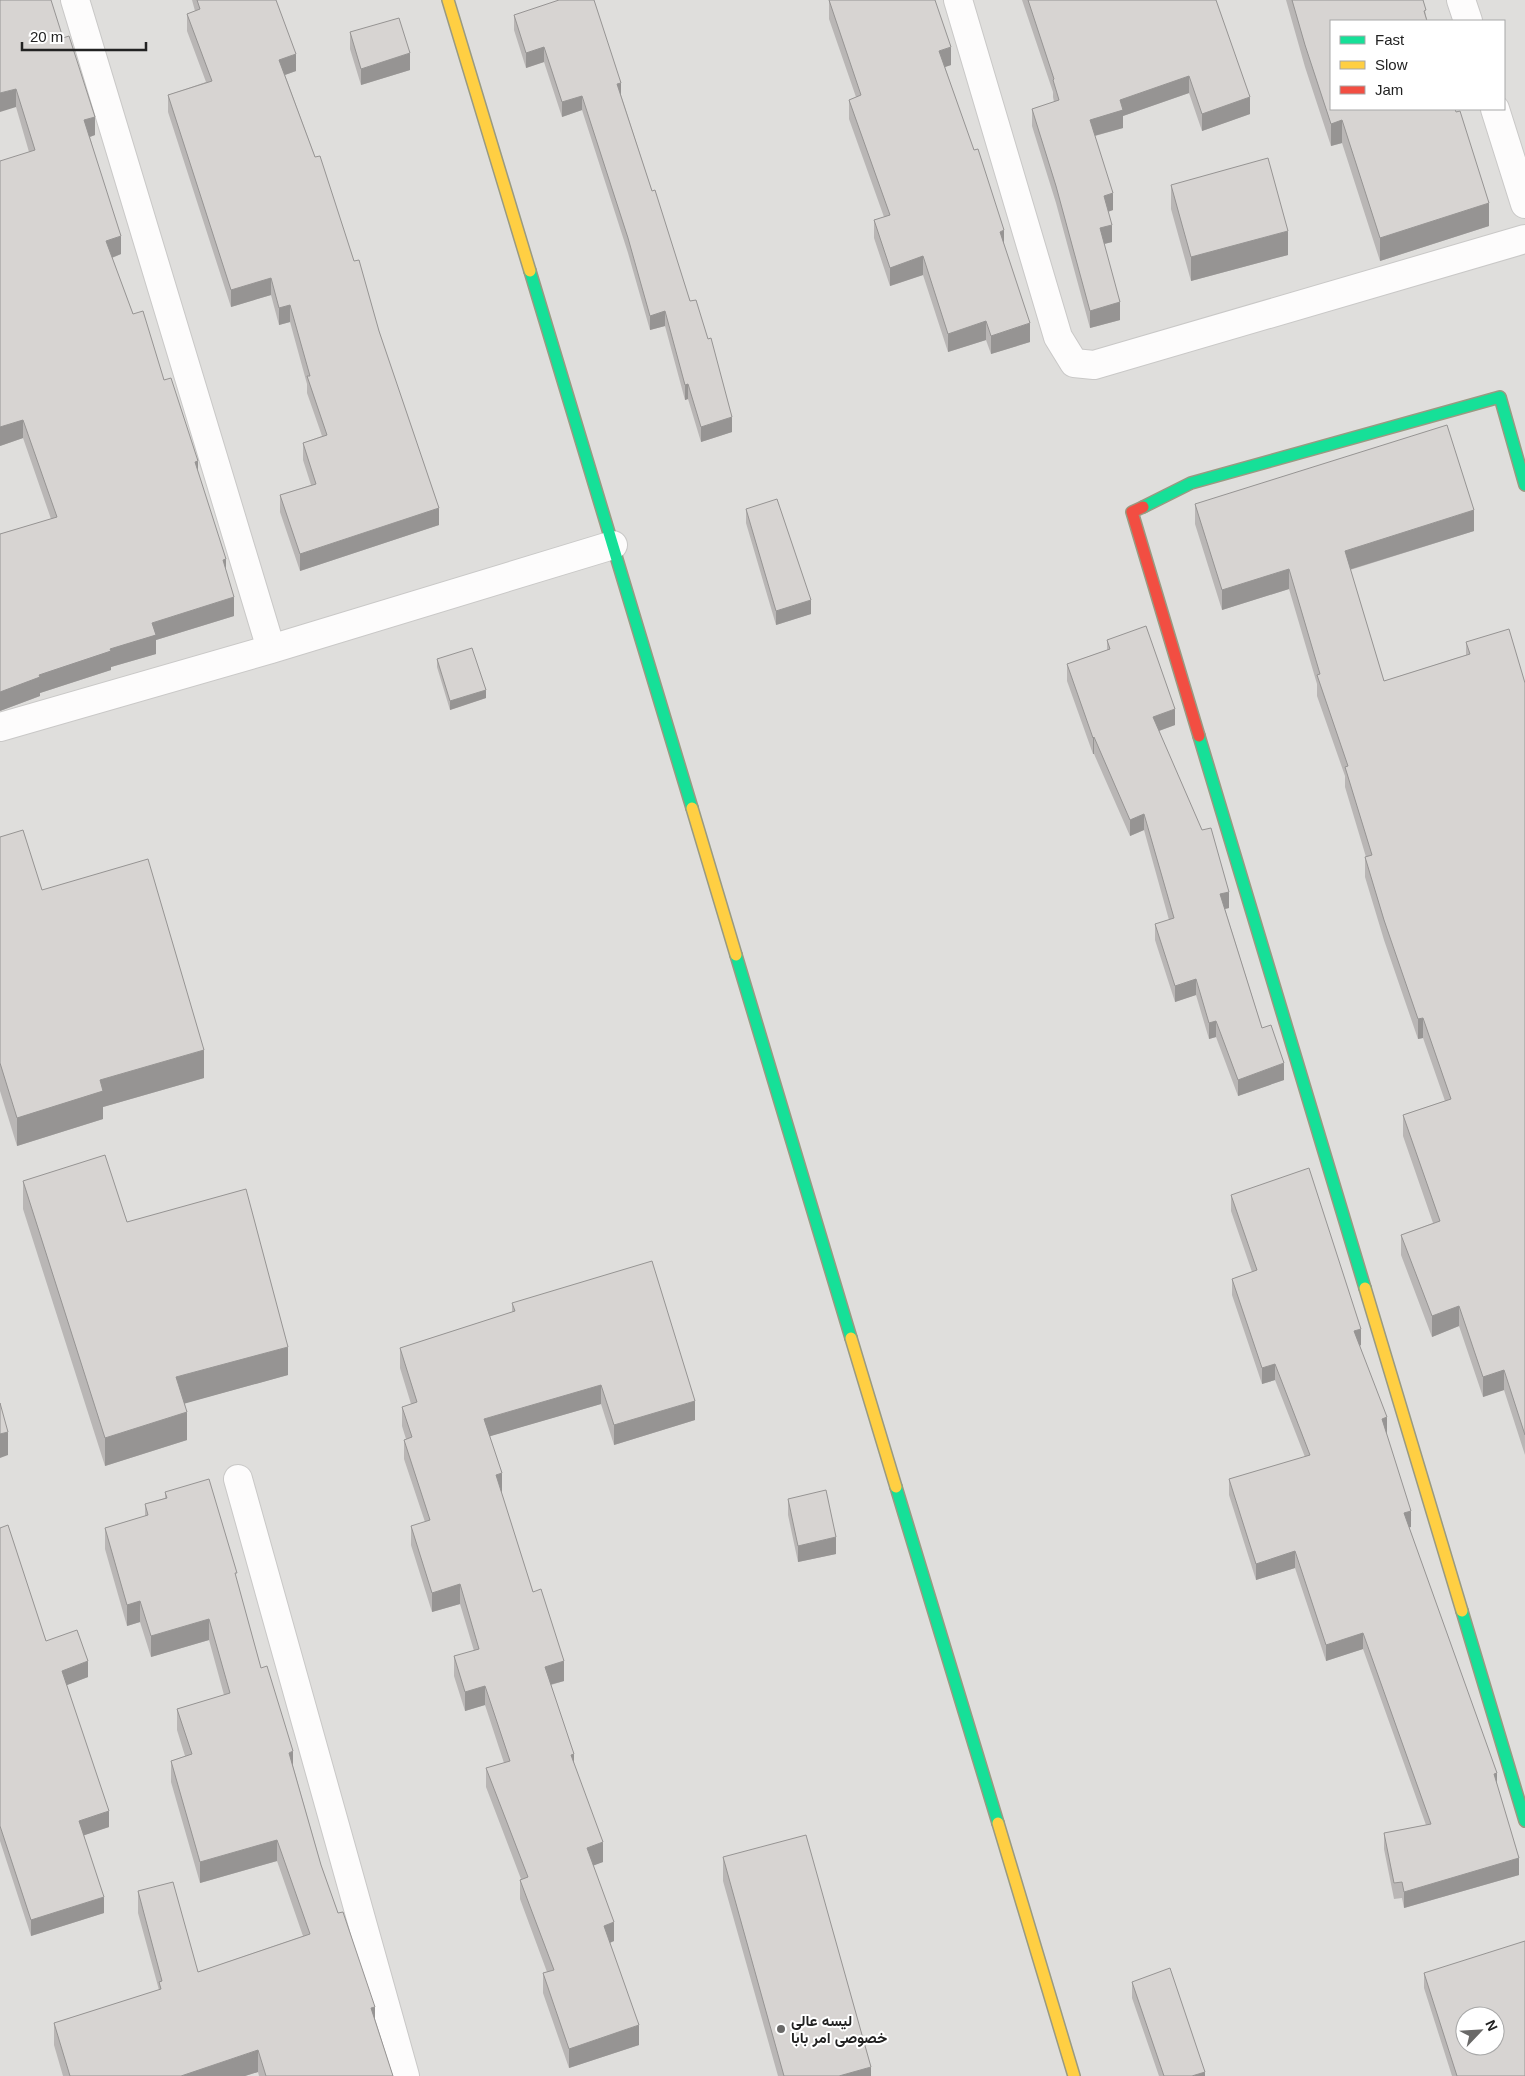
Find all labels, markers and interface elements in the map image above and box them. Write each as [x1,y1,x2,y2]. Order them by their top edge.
scale bar [22,20,146,52]
legend [1330,20,1505,110]
text: 20 m [30,28,63,45]
text: Fast [1375,31,1405,48]
text: Slow [1375,56,1408,73]
text: Jam [1375,81,1403,98]
north arrow [1455,2006,1505,2056]
place label: لیسه عالی خصوصی امر بابا [791,2012,887,2047]
text: N [1482,2018,1501,2033]
marker: لیسه عالی خصوصی امر بابا [775,2023,787,2035]

